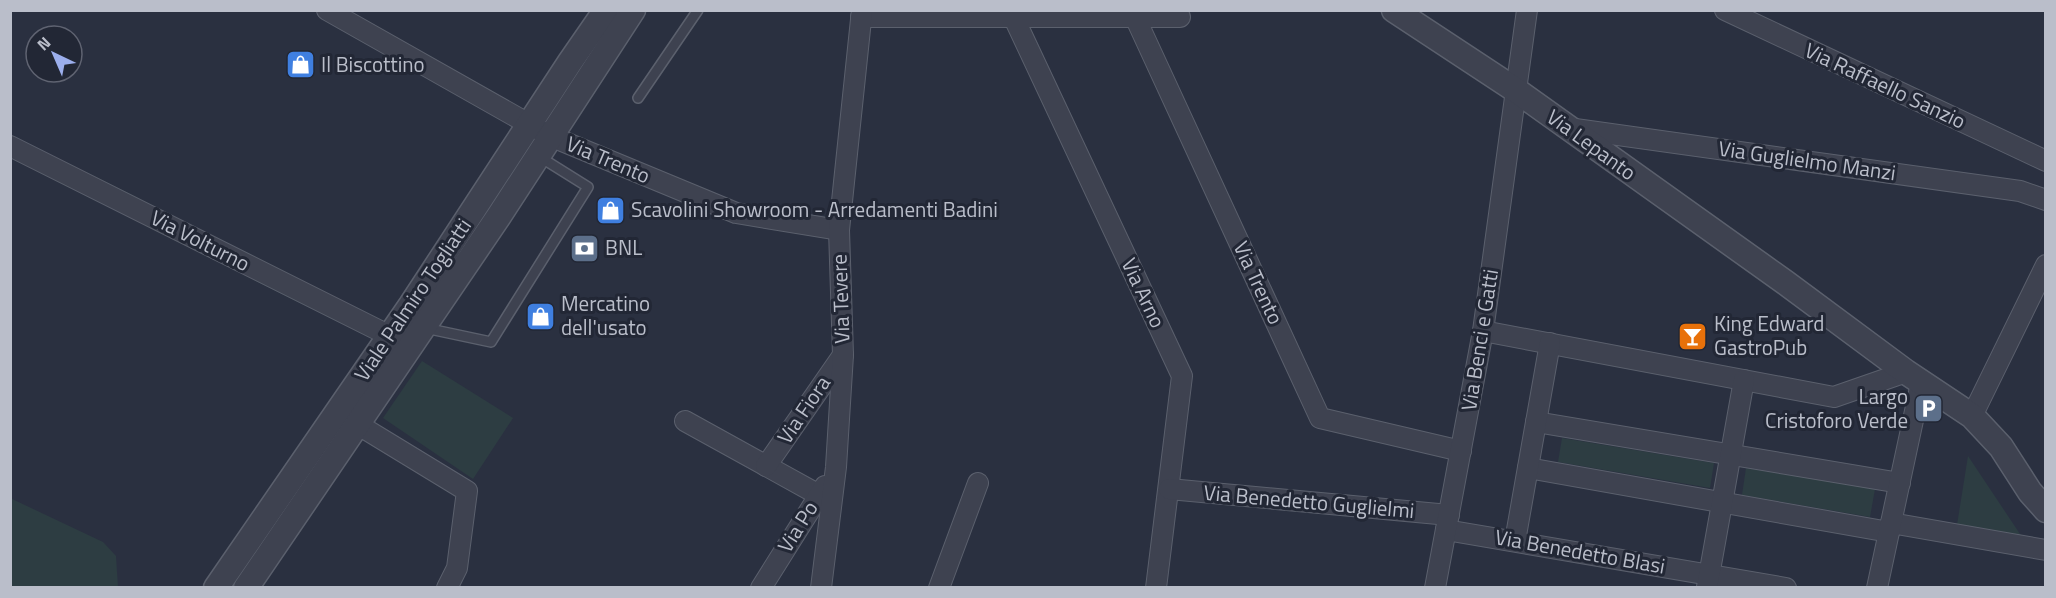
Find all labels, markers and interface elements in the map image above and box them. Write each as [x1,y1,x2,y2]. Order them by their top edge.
north arrow [24,24,84,84]
text: N [31,31,56,56]
street label: Via Raffaello Sanzio [1800,34,1971,136]
place label: Il Biscottino [321,48,425,80]
shop icon: Il Biscottino [284,49,316,81]
street label: Via Lepanto [1540,101,1643,188]
street label: Via Trento [561,127,655,191]
street label: Via Guglielmo Manzi [1716,132,1898,188]
place label: Scavolini Showroom - Arredamenti Badini [631,193,998,225]
shop icon: Scavolini Showroom - Arredamenti Badini [594,194,626,226]
street label: Via Volturno [145,201,256,279]
street label: Viale Palmiro Togliatti [346,212,479,387]
place label: BNL [605,231,642,263]
bank icon: BNL [568,232,600,264]
street label: Via Trento [1226,236,1292,329]
street label: Via Arno [1114,252,1174,333]
street label: Via Tevere [822,254,858,344]
street label: Via Benci e Gatti [1452,267,1506,413]
place label: Mercatino dell'usato [561,287,650,343]
shop icon: Mercatino dell'usato [524,300,556,332]
place label: King Edward GastroPub [1714,307,1824,363]
bar icon: King Edward GastroPub [1677,320,1709,352]
street label: Via Fiora [769,368,838,450]
place label: Largo Cristoforo Verde [1765,380,1908,436]
parking icon: Largo Cristoforo Verde [1913,393,1945,425]
street label: Via Benedetto Guglielmi [1202,476,1416,526]
street label: Via Po [769,494,825,558]
street label: Via Benedetto Blasi [1493,520,1668,582]

